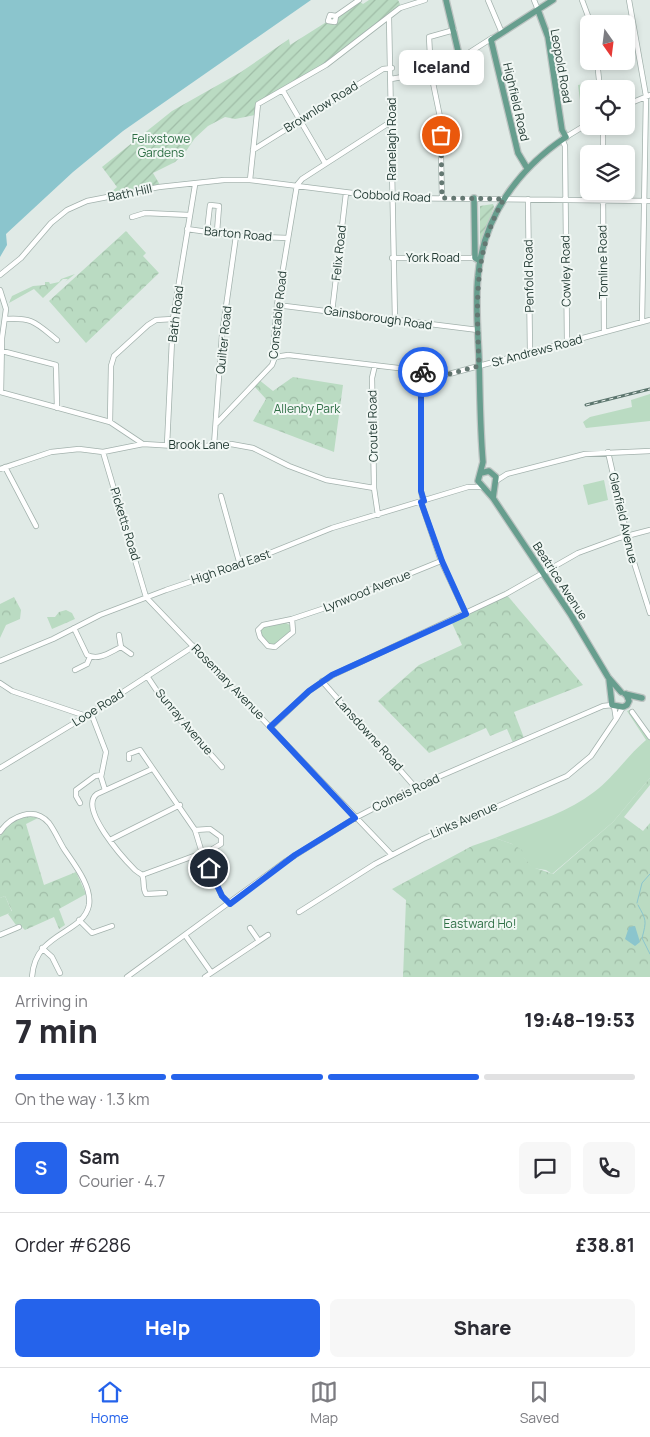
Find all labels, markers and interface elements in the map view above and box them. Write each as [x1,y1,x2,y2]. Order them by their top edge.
north arrow [580,15,635,70]
map controls [580,15,635,200]
street label: Leopold Road [547,27,576,104]
callout: Iceland [398,50,484,85]
text: Iceland [413,56,470,78]
street label: Highfield Road [499,61,534,143]
street label: Brownlow Road [280,77,361,136]
button: locate [580,80,635,135]
street label: Ranelagh Road [383,98,400,180]
pin [420,114,462,156]
icon: bag [427,121,455,149]
park label: Felixstowe Gardens [132,130,190,161]
button: layers [580,145,635,200]
street label: Bath Hill [106,180,154,206]
street label: Cobbold Road [353,185,431,206]
street label: Barton Road [203,222,273,245]
street label: Felix Road [327,224,350,282]
street label: Tomline Road [593,225,612,299]
street label: Cowley Road [556,235,575,307]
street label: Penfold Road [519,239,538,313]
street label: York Road [406,249,460,266]
street label: Constable Road [264,270,291,360]
street label: Bath Road [164,285,187,343]
street label: Gainsborough Road [323,301,433,334]
street label: Quilter Road [211,305,236,375]
street label: St Andrews Road [490,330,584,371]
courier [398,347,448,397]
icon: bike [409,358,437,386]
street label: Croutel Road [363,390,382,462]
park label: Allenby Park [274,400,341,417]
street label: Brook Lane [168,436,230,453]
street label: Glenfield Avenue [605,471,642,565]
street label: Picketts Road [106,485,145,562]
street label: Beatrice Avenue [529,538,592,623]
street label: High Road East [189,545,273,588]
street label: Lynwood Avenue [321,565,413,616]
street label: Rosemary Avenue [188,640,269,723]
street label: Looe Road [69,685,127,730]
street label: Sunray Avenue [152,685,217,758]
street label: Lansdowne Road [331,693,407,774]
street label: Colneis Road [369,770,442,816]
street label: Links Avenue [428,797,500,842]
pin [188,847,230,889]
icon: home [195,854,223,882]
park label: Eastward Ho! [444,915,516,932]
text: Arriving in [15,990,88,1012]
text: 19:48–19:53 [524,1007,635,1033]
text: 7 min [15,1009,98,1053]
text: On the way · 1.3 km [15,1088,150,1110]
button: chat [519,1142,571,1194]
button: phone [583,1142,635,1194]
text: Sam [79,1144,120,1170]
text: S [35,1155,47,1181]
text: Courier · 4.7 [79,1170,165,1192]
text: Order #6286 [15,1232,131,1258]
text: £38.81 [576,1232,635,1258]
button: Help [15,1299,320,1357]
button: Share [330,1299,635,1357]
tab: Home [91,1378,129,1427]
tab: Map [310,1378,338,1427]
tab: Saved [520,1378,559,1427]

